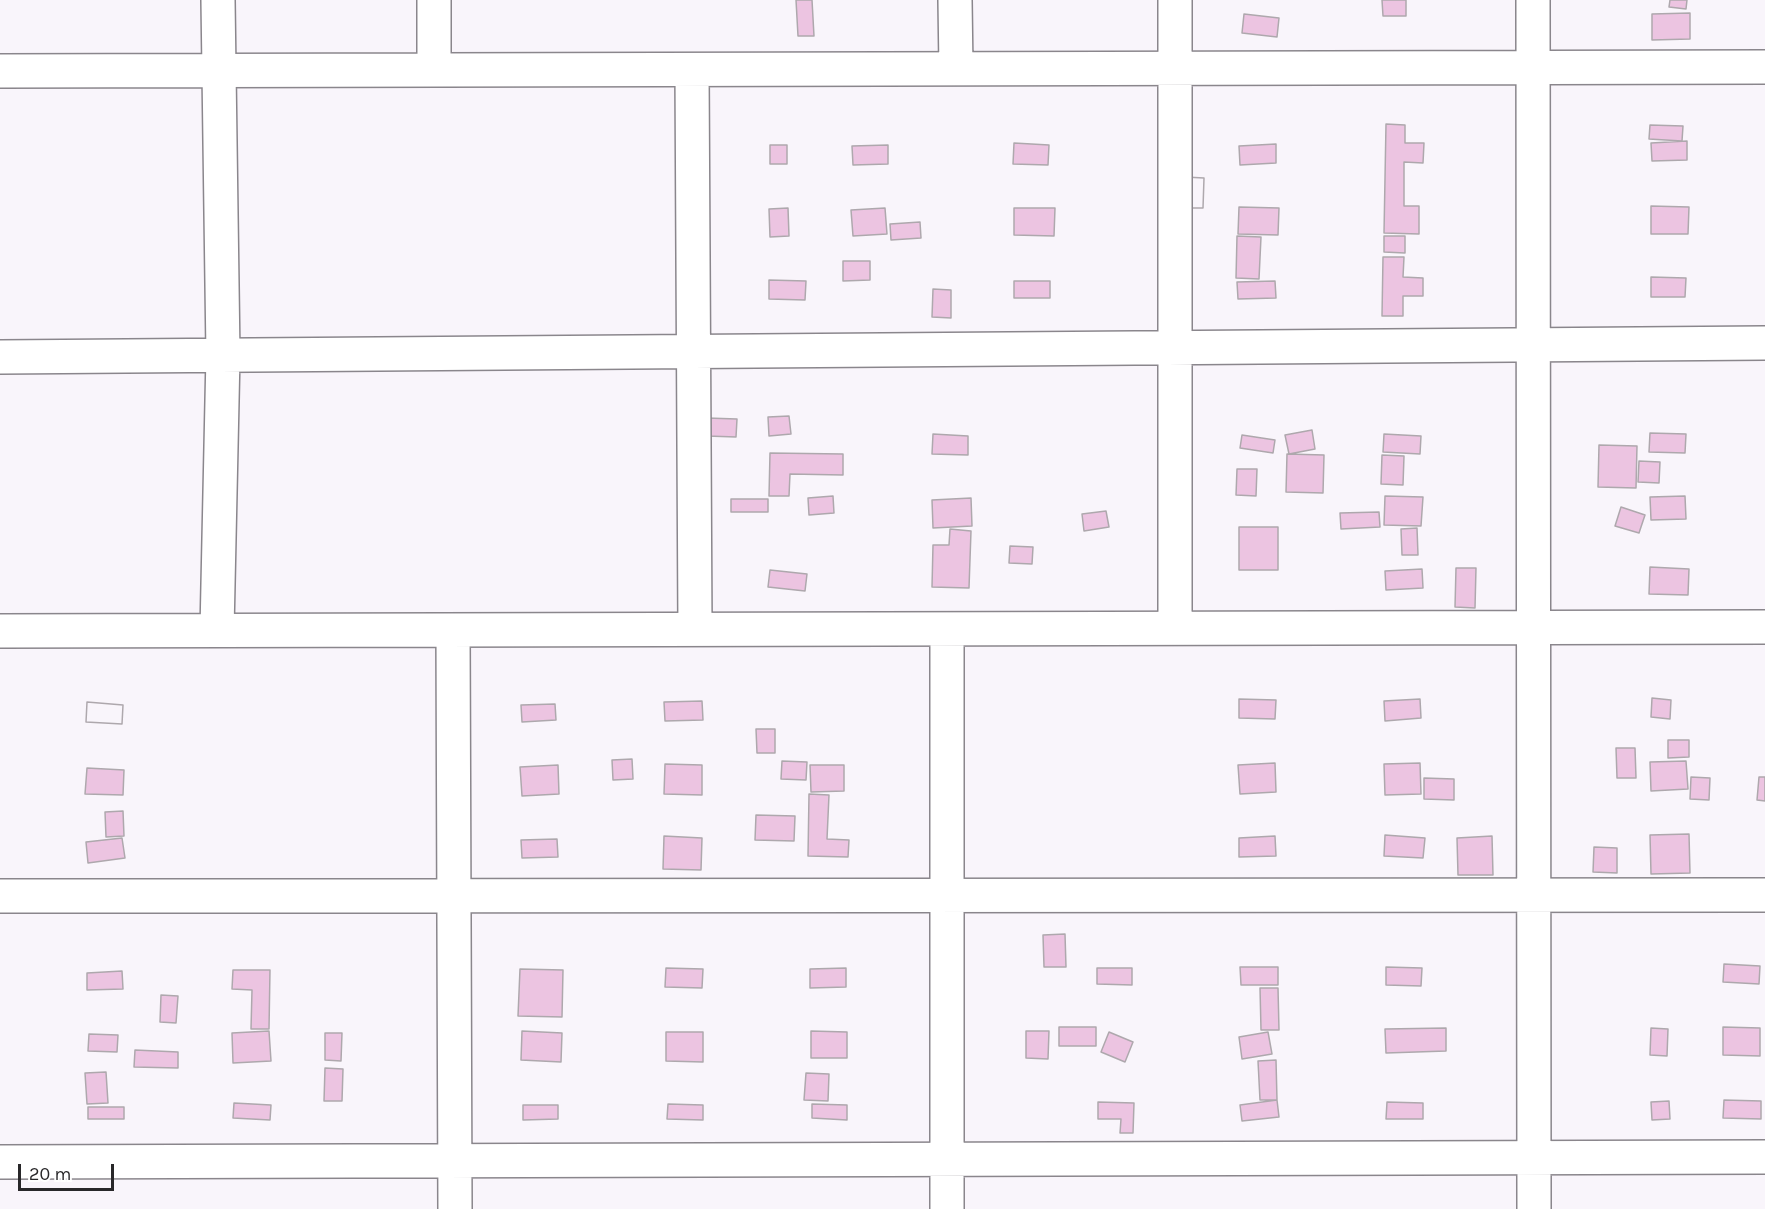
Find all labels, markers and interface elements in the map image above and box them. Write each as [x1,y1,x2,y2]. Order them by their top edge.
scale bar [21,1152,117,1190]
text: 20 m [29,1163,71,1185]

